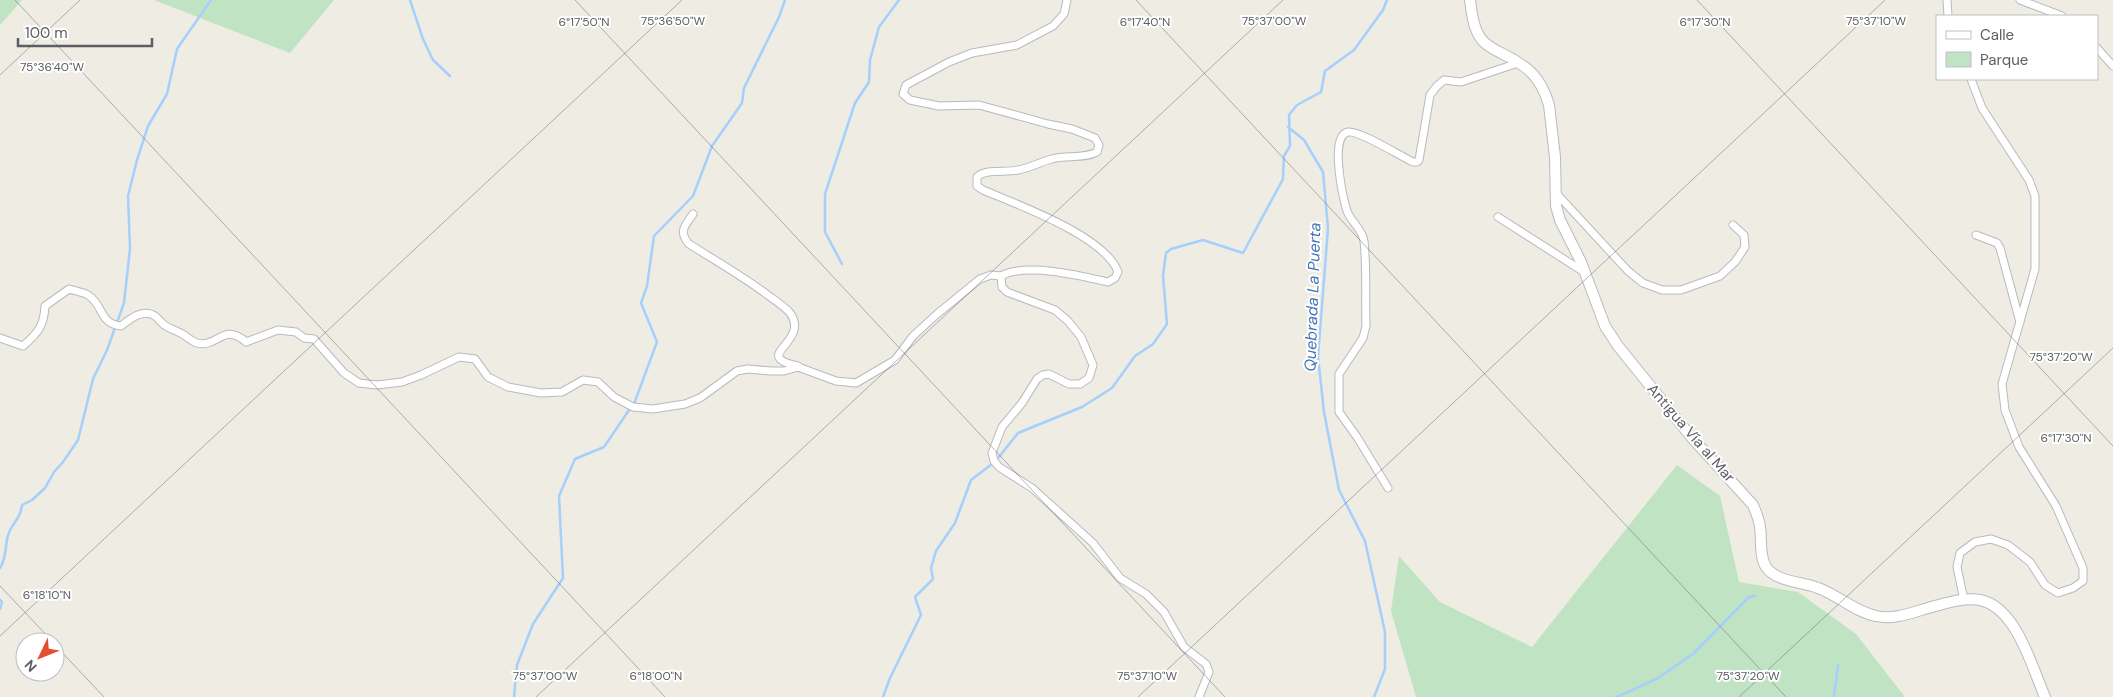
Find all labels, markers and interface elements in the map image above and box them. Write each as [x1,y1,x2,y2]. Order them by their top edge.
text: 75°36'50"W [641,13,706,29]
text: 75°37'00"W [1242,13,1307,29]
text: 75°37'10"W [1846,13,1906,29]
text: 6°17'50"N [558,14,610,30]
text: 6°17'40"N [1120,14,1170,30]
text: 6°17'30"N [1679,14,1731,30]
scale bar [18,15,151,47]
legend [1936,15,2098,80]
text: 100 m [25,23,68,43]
text: Calle [1980,25,2014,45]
text: Parque [1980,50,2028,70]
text: 75°36'40"W [20,59,84,75]
water label: Quebrada La Puerta [1299,222,1326,372]
text: 75°37'20"W [2029,349,2093,365]
street label: Antigua Vía al Mar [1643,379,1740,487]
text: 6°17'30"N [2040,430,2092,446]
text: 6°18'10"N [23,587,71,603]
north arrow [15,632,65,682]
text: N [20,656,41,676]
text: 75°37'00"W [513,668,578,684]
text: 6°18'00"N [630,668,682,684]
text: 75°37'10"W [1117,668,1177,684]
text: 75°37'20"W [1716,668,1780,684]

